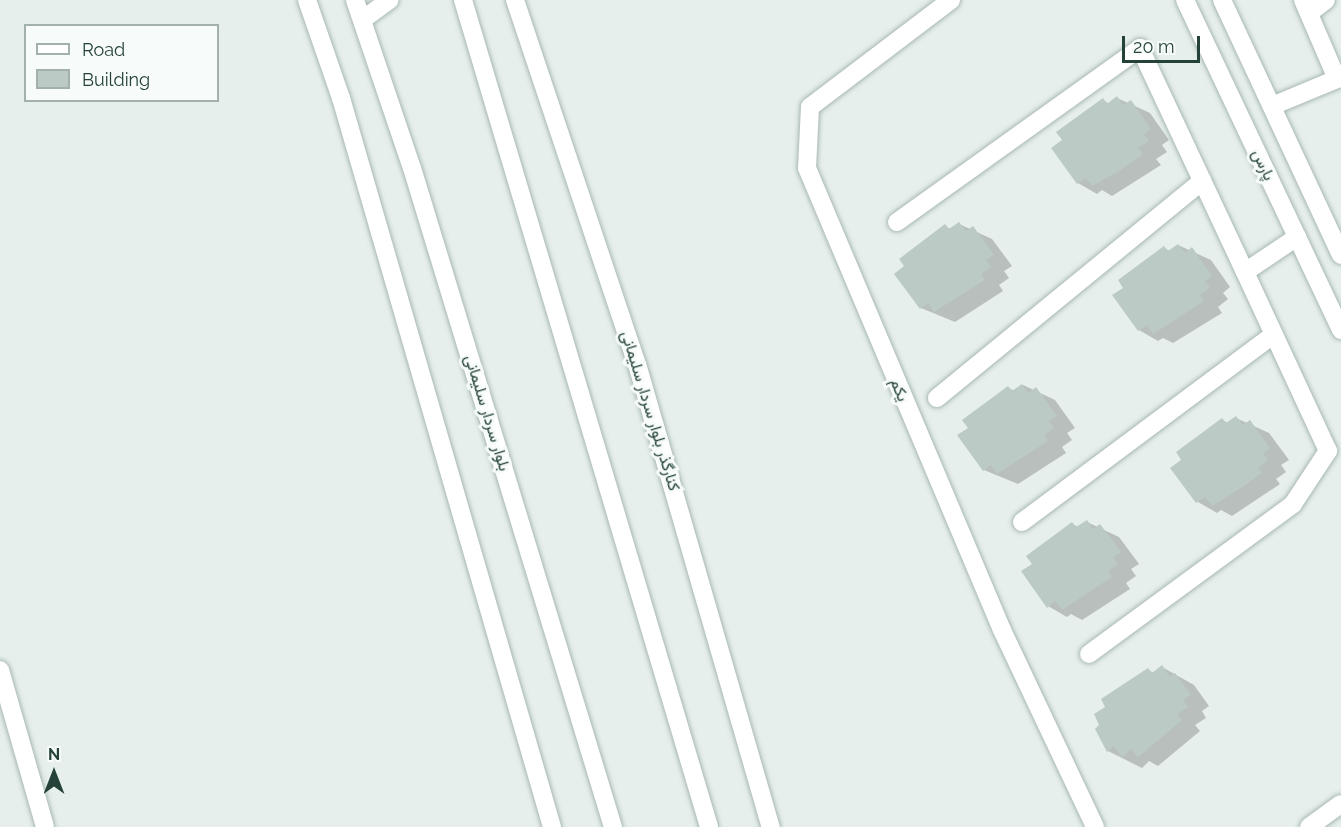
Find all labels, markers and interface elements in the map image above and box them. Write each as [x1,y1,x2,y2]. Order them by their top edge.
legend [24,24,219,102]
scale bar [1125,24,1203,62]
text: 20 m [1133,36,1175,57]
text: Road [82,39,125,60]
text: Building [82,69,150,90]
street label: پارس [1247,146,1279,184]
street label: کنارگذر بلوار سردار سلیمانی [617,329,683,493]
street label: بلوار سردار سلیمانی [460,353,514,473]
street label: یکم [886,376,912,404]
north arrow [24,743,84,803]
text: N [48,745,60,764]

